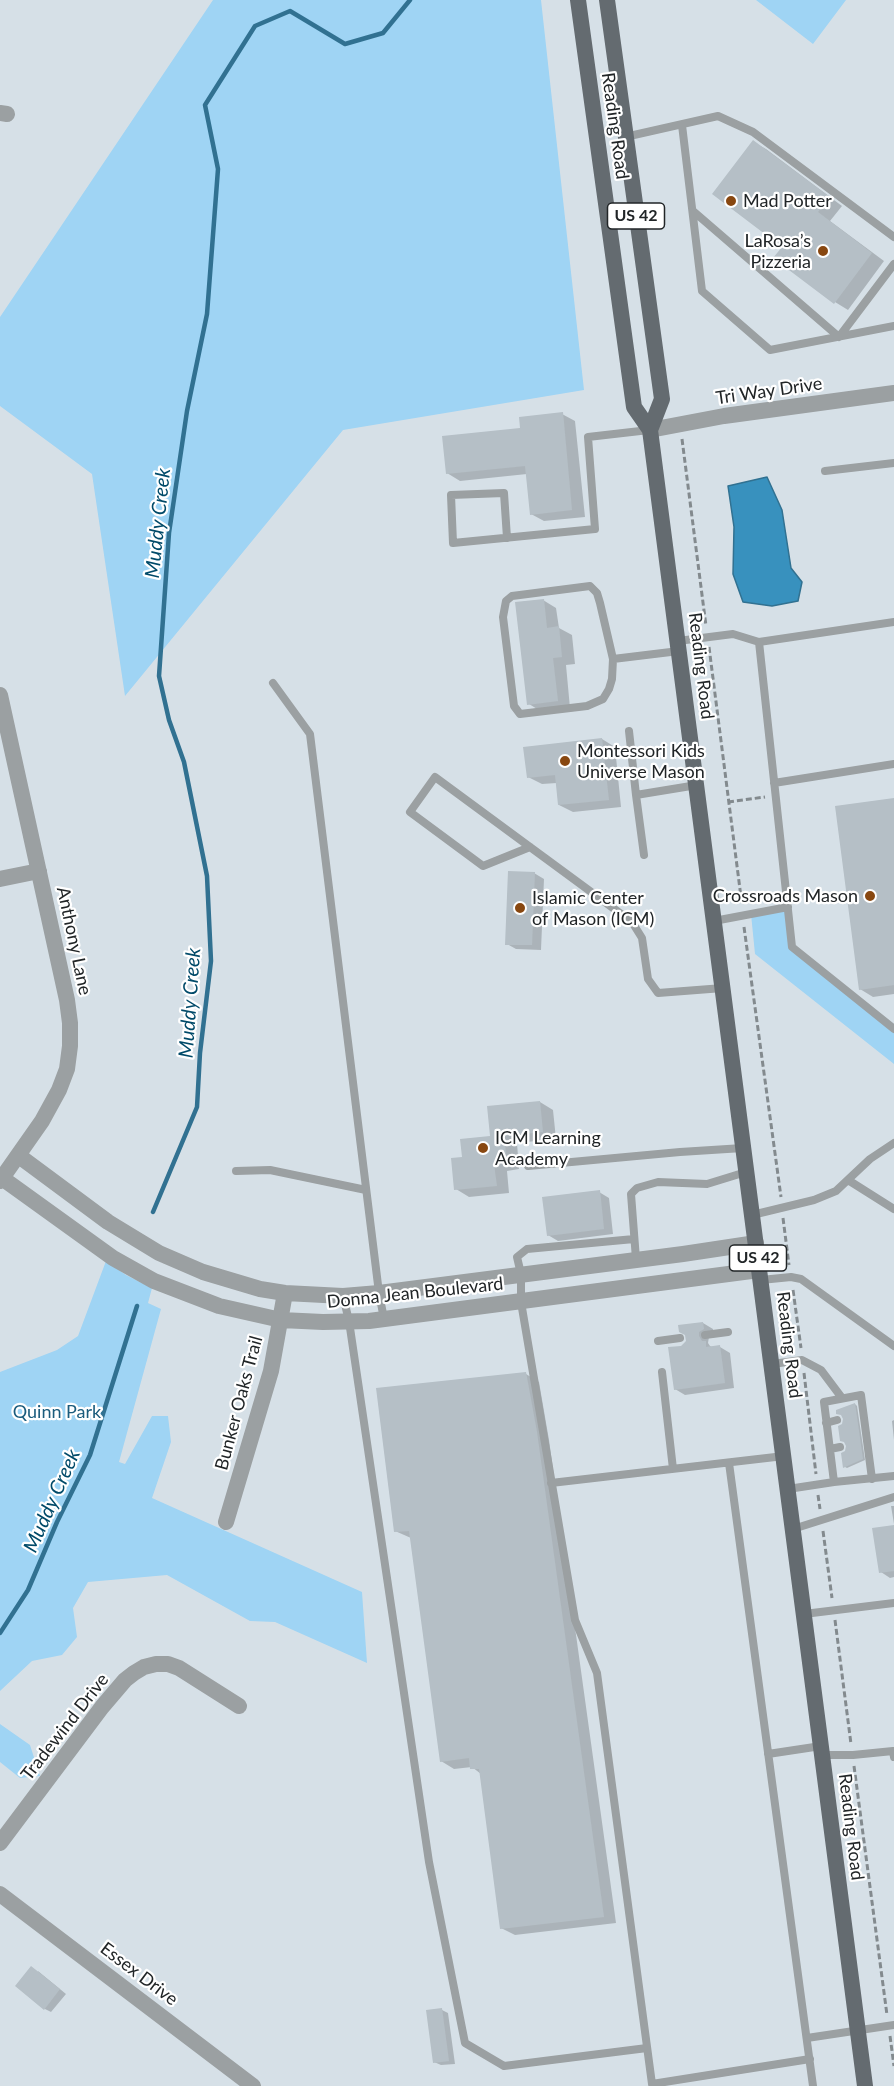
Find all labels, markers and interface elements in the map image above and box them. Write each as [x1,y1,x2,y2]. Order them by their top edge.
street label: Reading Road [597,71,633,181]
place label: Mad Potter [743,190,832,212]
marker: Mad Potter [724,194,738,208]
road number: US 42 [608,203,664,229]
place label: LaRosa’s Pizzeria [744,230,811,272]
marker: LaRosa’s Pizzeria [816,244,830,258]
street label: Tri Way Drive [714,373,824,409]
water label: Muddy Creek [140,467,176,579]
street label: Reading Road [684,611,718,721]
place label: Montessori Kids Universe Mason [577,740,705,783]
marker: Montessori Kids Universe Mason [558,754,572,768]
street label: Anthony Lane [52,885,96,997]
place label: Crossroads Mason [713,885,858,907]
place label: Islamic Center of Mason (ICM) [532,887,654,930]
marker: Crossroads Mason [863,889,877,903]
marker: Islamic Center of Mason (ICM) [513,901,527,915]
water label: Muddy Creek [174,947,206,1059]
place label: ICM Learning Academy [495,1127,601,1170]
marker: ICM Learning Academy [476,1141,490,1155]
road number: US 42 [730,1245,786,1271]
street label: Donna Jean Boulevard [326,1273,504,1313]
street label: Reading Road [772,1290,806,1400]
street label: Bunker Oaks Trail [211,1334,267,1472]
park label: Quinn Park [13,1401,101,1423]
water label: Muddy Creek [19,1446,85,1556]
street label: Tradewind Drive [17,1669,113,1785]
street label: Reading Road [834,1772,868,1882]
street label: Essex Drive [96,1938,182,2010]

